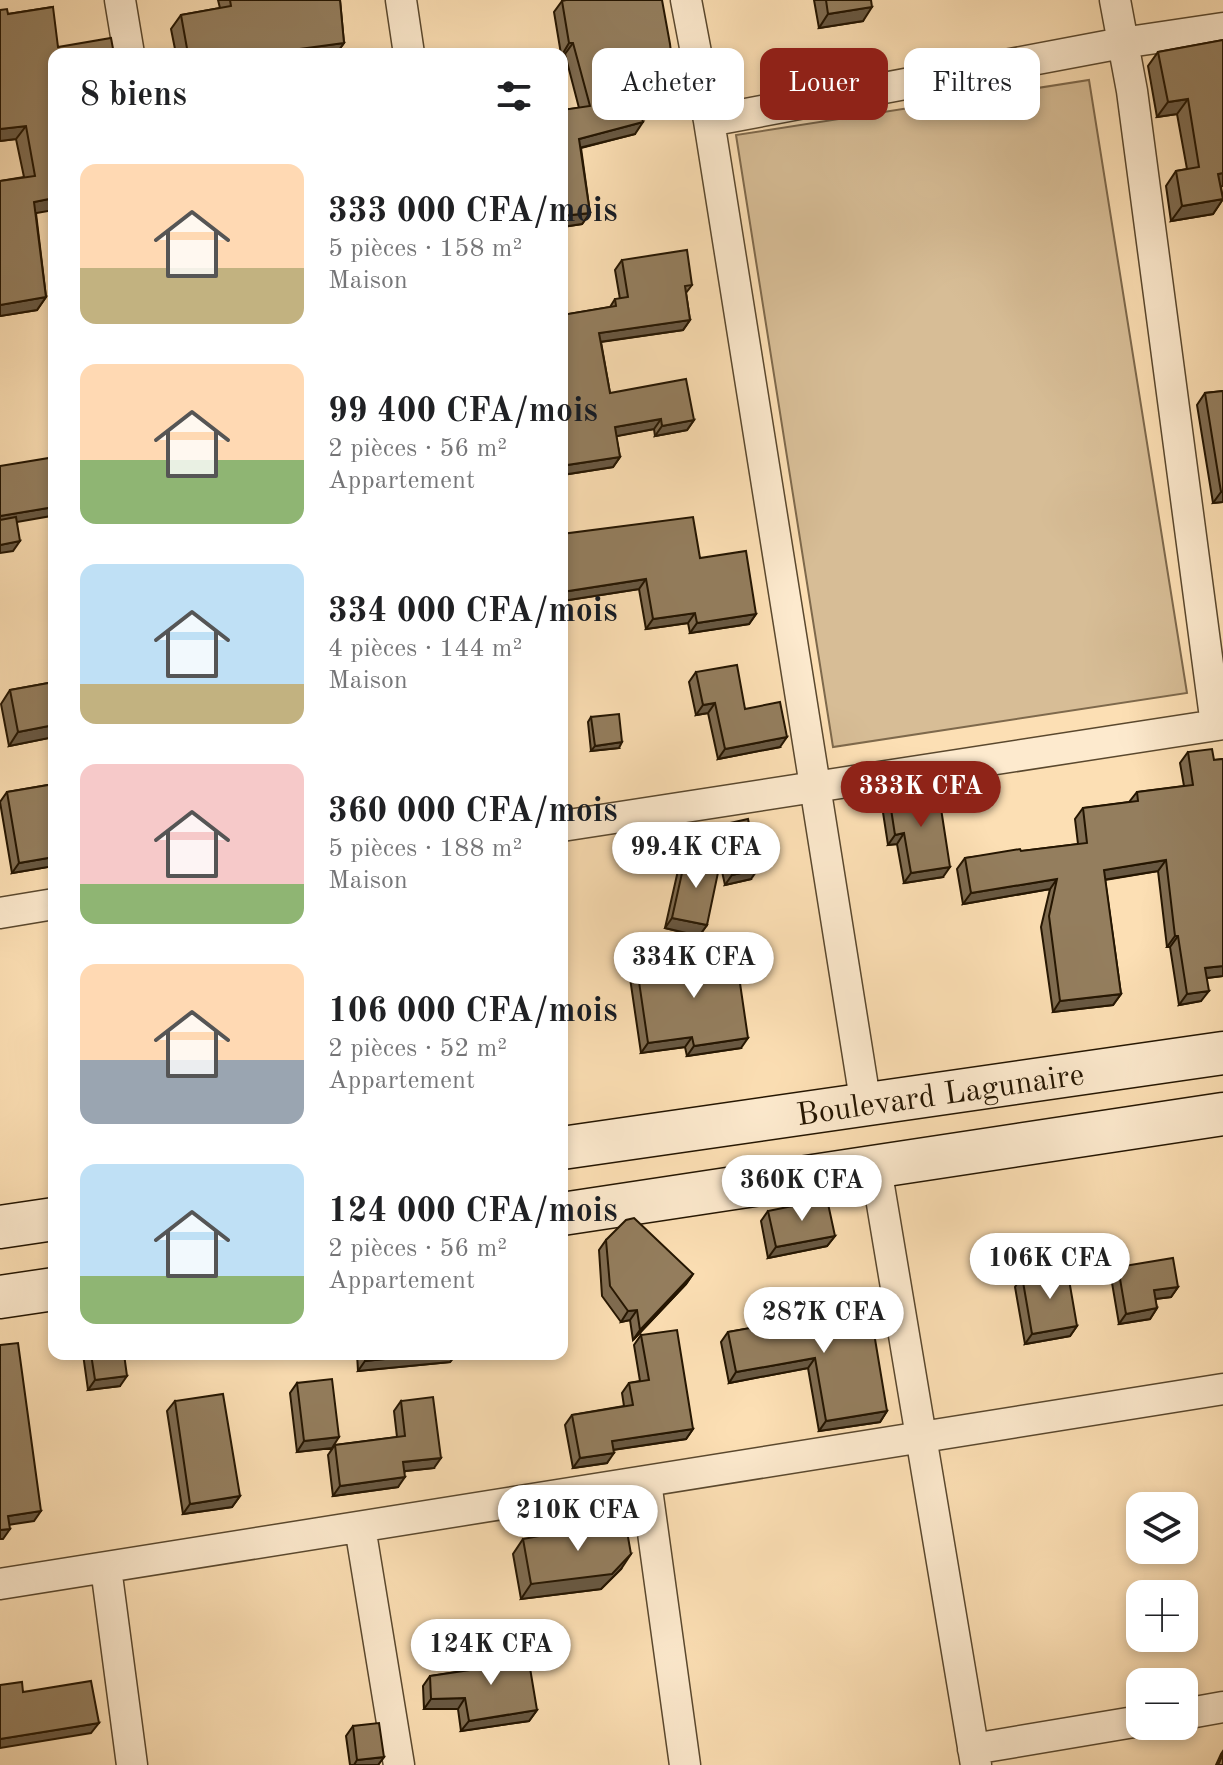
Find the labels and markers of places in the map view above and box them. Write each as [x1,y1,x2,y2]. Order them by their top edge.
pin: 333K CFA [838,761,1004,829]
pin: 99.4K CFA [604,822,788,890]
pin: 334K CFA [611,932,777,1000]
pin: 360K CFA [719,1155,885,1223]
pin: 106K CFA [967,1233,1133,1301]
pin: 287K CFA [741,1287,907,1355]
pin: 210K CFA [495,1485,661,1553]
pin: 124K CFA [408,1619,574,1687]

